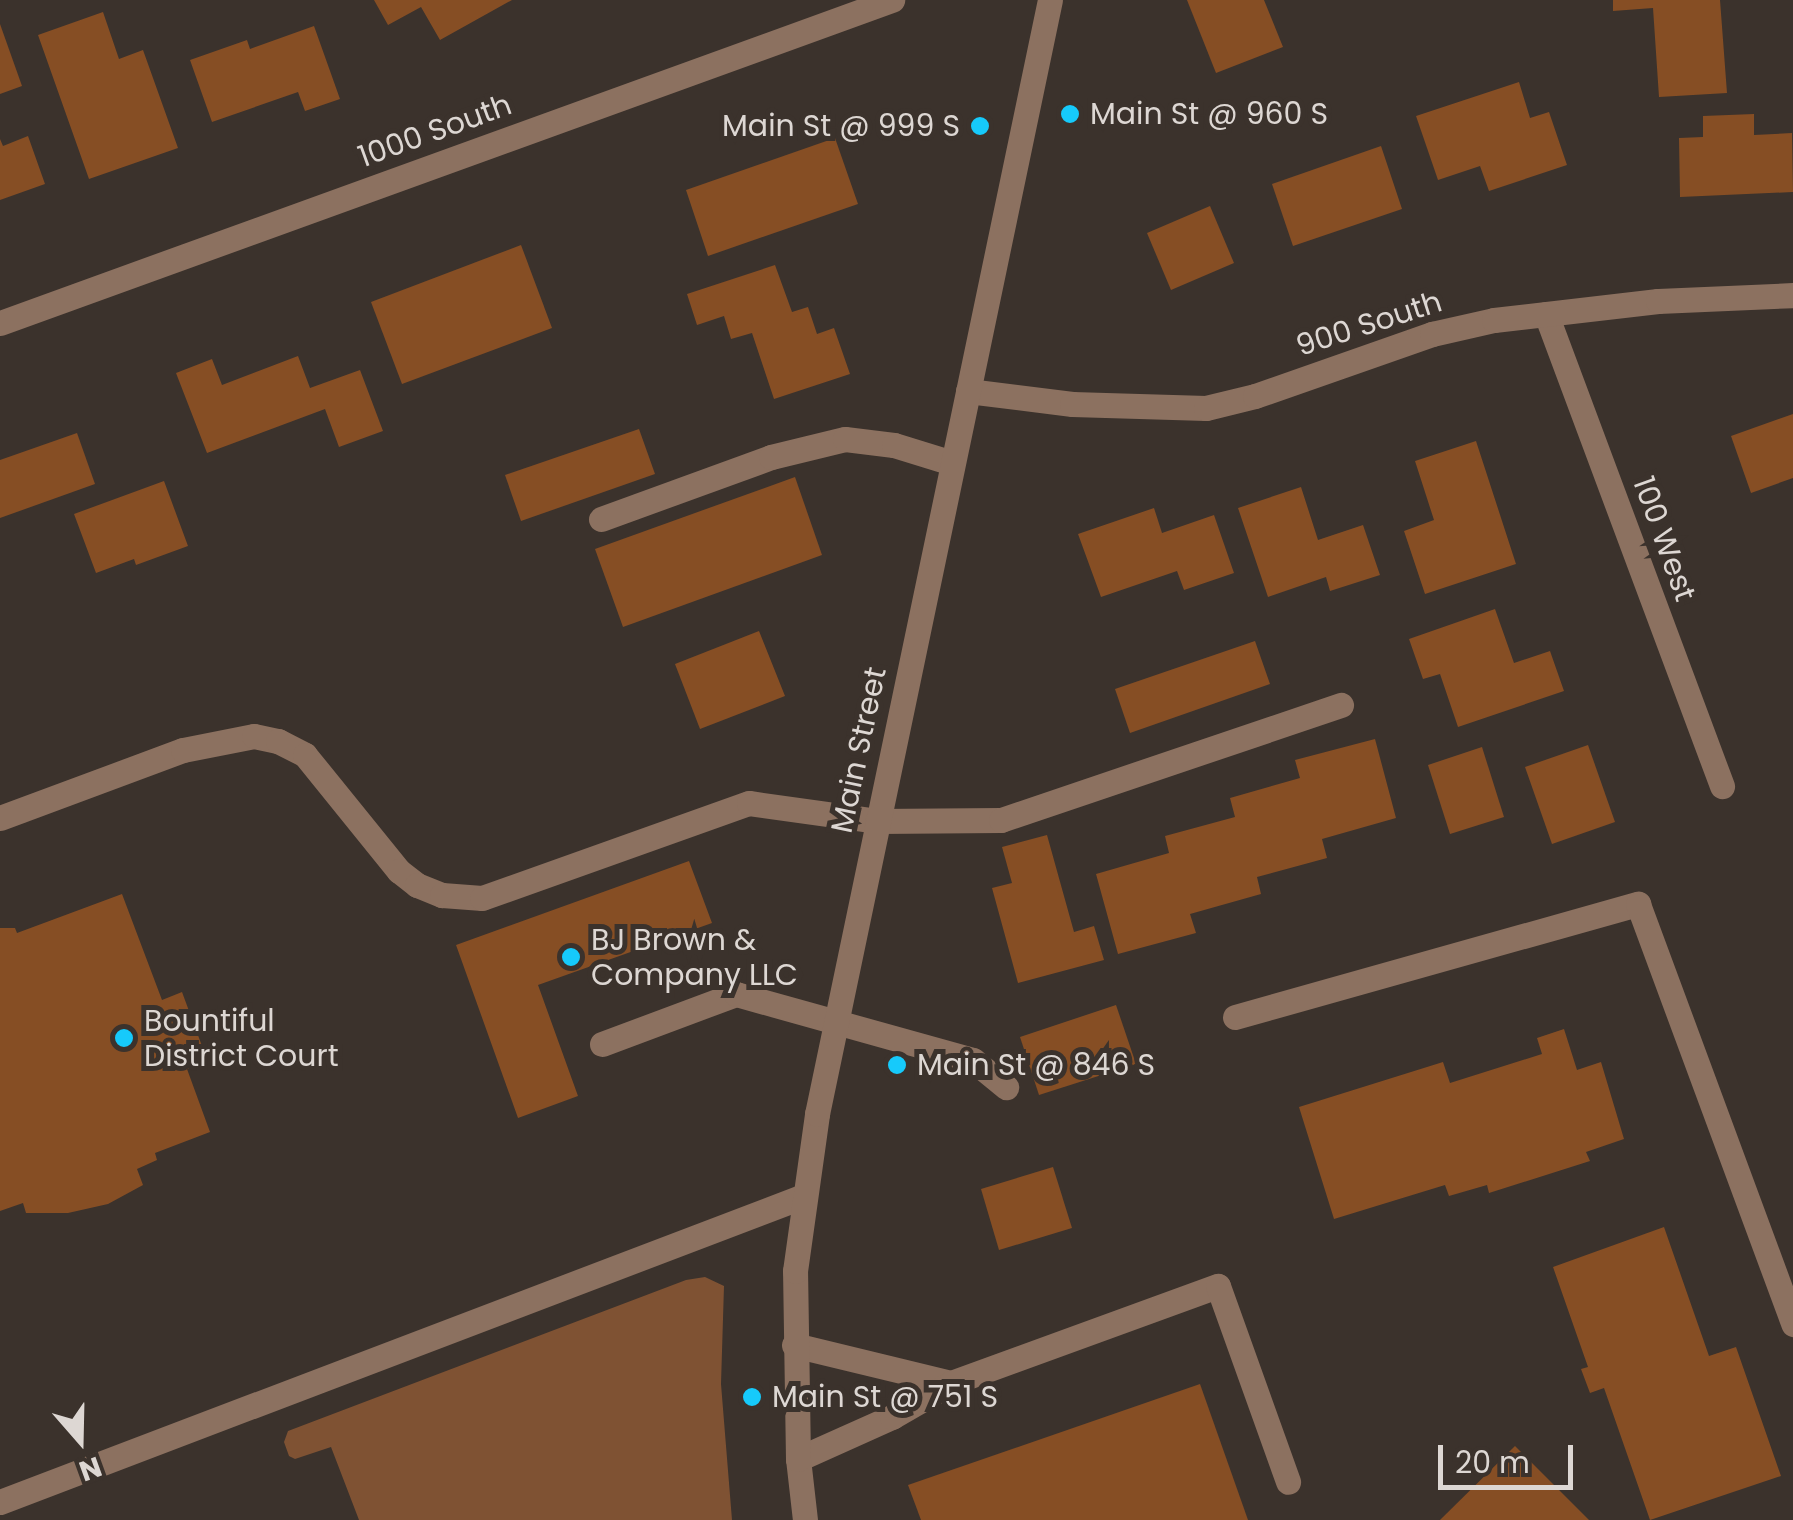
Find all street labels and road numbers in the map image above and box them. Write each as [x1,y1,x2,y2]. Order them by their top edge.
street label: 1000 South [354,87,516,175]
street label: 900 South [1292,284,1446,364]
street label: 100 West [1625,472,1703,606]
street label: Main Street [824,664,894,836]

